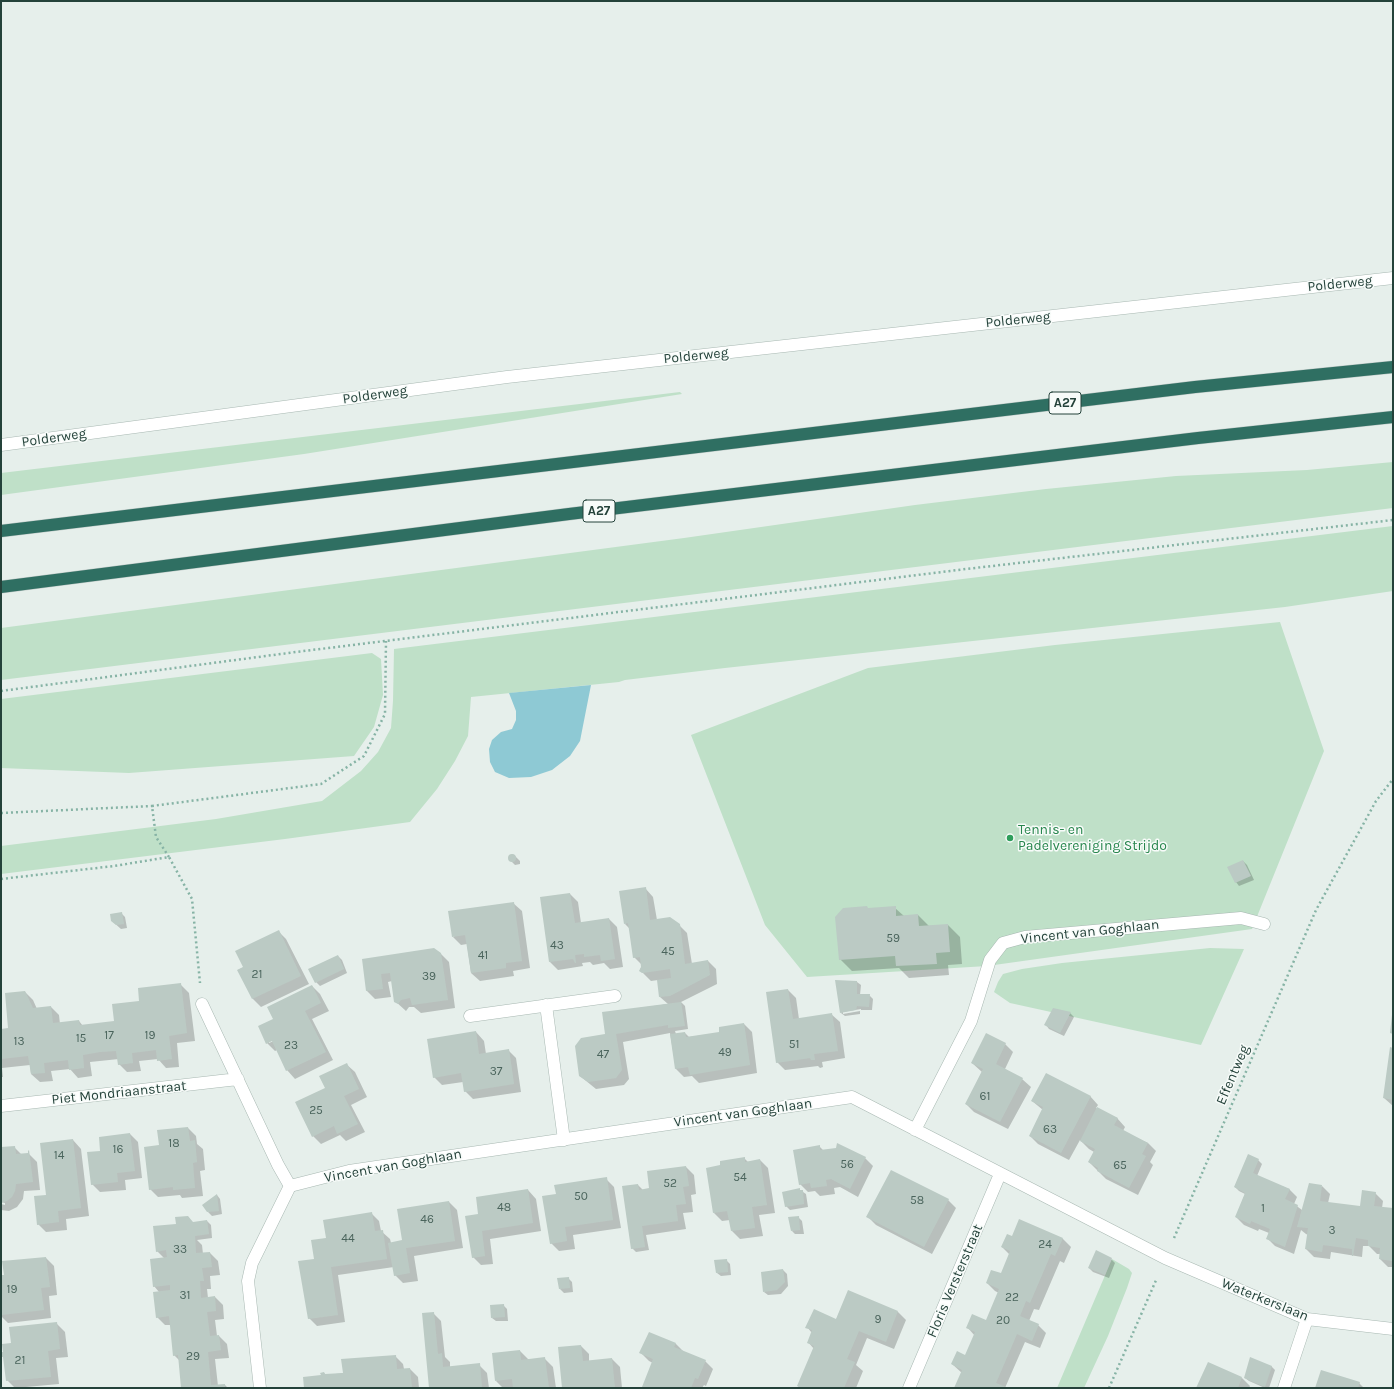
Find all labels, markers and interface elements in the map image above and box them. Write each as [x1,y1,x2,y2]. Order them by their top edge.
street label: Polderweg [1307,272,1373,296]
street label: Polderweg [985,308,1051,332]
street label: Polderweg [663,344,729,368]
street label: Polderweg [342,382,408,408]
road number: A27 [1049,392,1081,414]
street label: Polderweg [21,425,87,451]
road number: A27 [583,500,615,522]
place label: Tennis- en Padelvereniging Strijdo [1018,822,1167,854]
marker: Tennis- en Padelvereniging Strijdo [1005,833,1015,843]
street label: Vincent van Goghlaan [1020,916,1160,948]
house number: 59 [886,932,900,946]
house number: 43 [550,939,564,953]
house number: 45 [661,945,675,959]
house number: 41 [478,949,488,963]
house number: 21 [252,968,262,982]
house number: 39 [422,970,436,984]
house number: 17 [104,1029,114,1043]
house number: 19 [145,1029,155,1043]
house number: 15 [76,1032,86,1046]
house number: 13 [13,1035,25,1049]
house number: 51 [789,1038,799,1052]
house number: 23 [284,1039,298,1053]
street label: Effentweg [1213,1042,1253,1108]
house number: 49 [718,1046,732,1060]
house number: 47 [597,1048,609,1062]
house number: 37 [490,1065,502,1079]
street label: Piet Mondriaanstraat [51,1078,187,1108]
house number: 61 [980,1090,990,1104]
street label: Vincent van Goghlaan [673,1095,813,1131]
house number: 25 [309,1104,323,1118]
house number: 63 [1043,1123,1057,1137]
house number: 18 [168,1137,180,1151]
house number: 16 [113,1143,123,1157]
street label: Vincent van Goghlaan [323,1146,463,1186]
house number: 14 [54,1149,64,1163]
house number: 56 [840,1158,854,1172]
house number: 65 [1113,1159,1127,1173]
house number: 54 [733,1171,747,1185]
house number: 52 [663,1177,677,1191]
house number: 50 [574,1190,588,1204]
house number: 58 [910,1194,924,1208]
house number: 48 [497,1201,511,1215]
house number: 1 [1261,1202,1265,1216]
house number: 46 [420,1213,434,1227]
street label: Floris Versterstraat [923,1222,987,1340]
house number: 3 [1328,1224,1336,1238]
house number: 44 [341,1232,355,1246]
house number: 24 [1038,1238,1052,1252]
house number: 33 [173,1243,187,1257]
street label: Waterkerslaan [1219,1275,1311,1325]
house number: 19 [7,1283,17,1297]
house number: 31 [179,1289,191,1303]
house number: 22 [1005,1291,1019,1305]
house number: 9 [875,1313,881,1327]
house number: 20 [996,1314,1010,1328]
house number: 29 [186,1350,200,1364]
house number: 21 [15,1354,25,1368]

